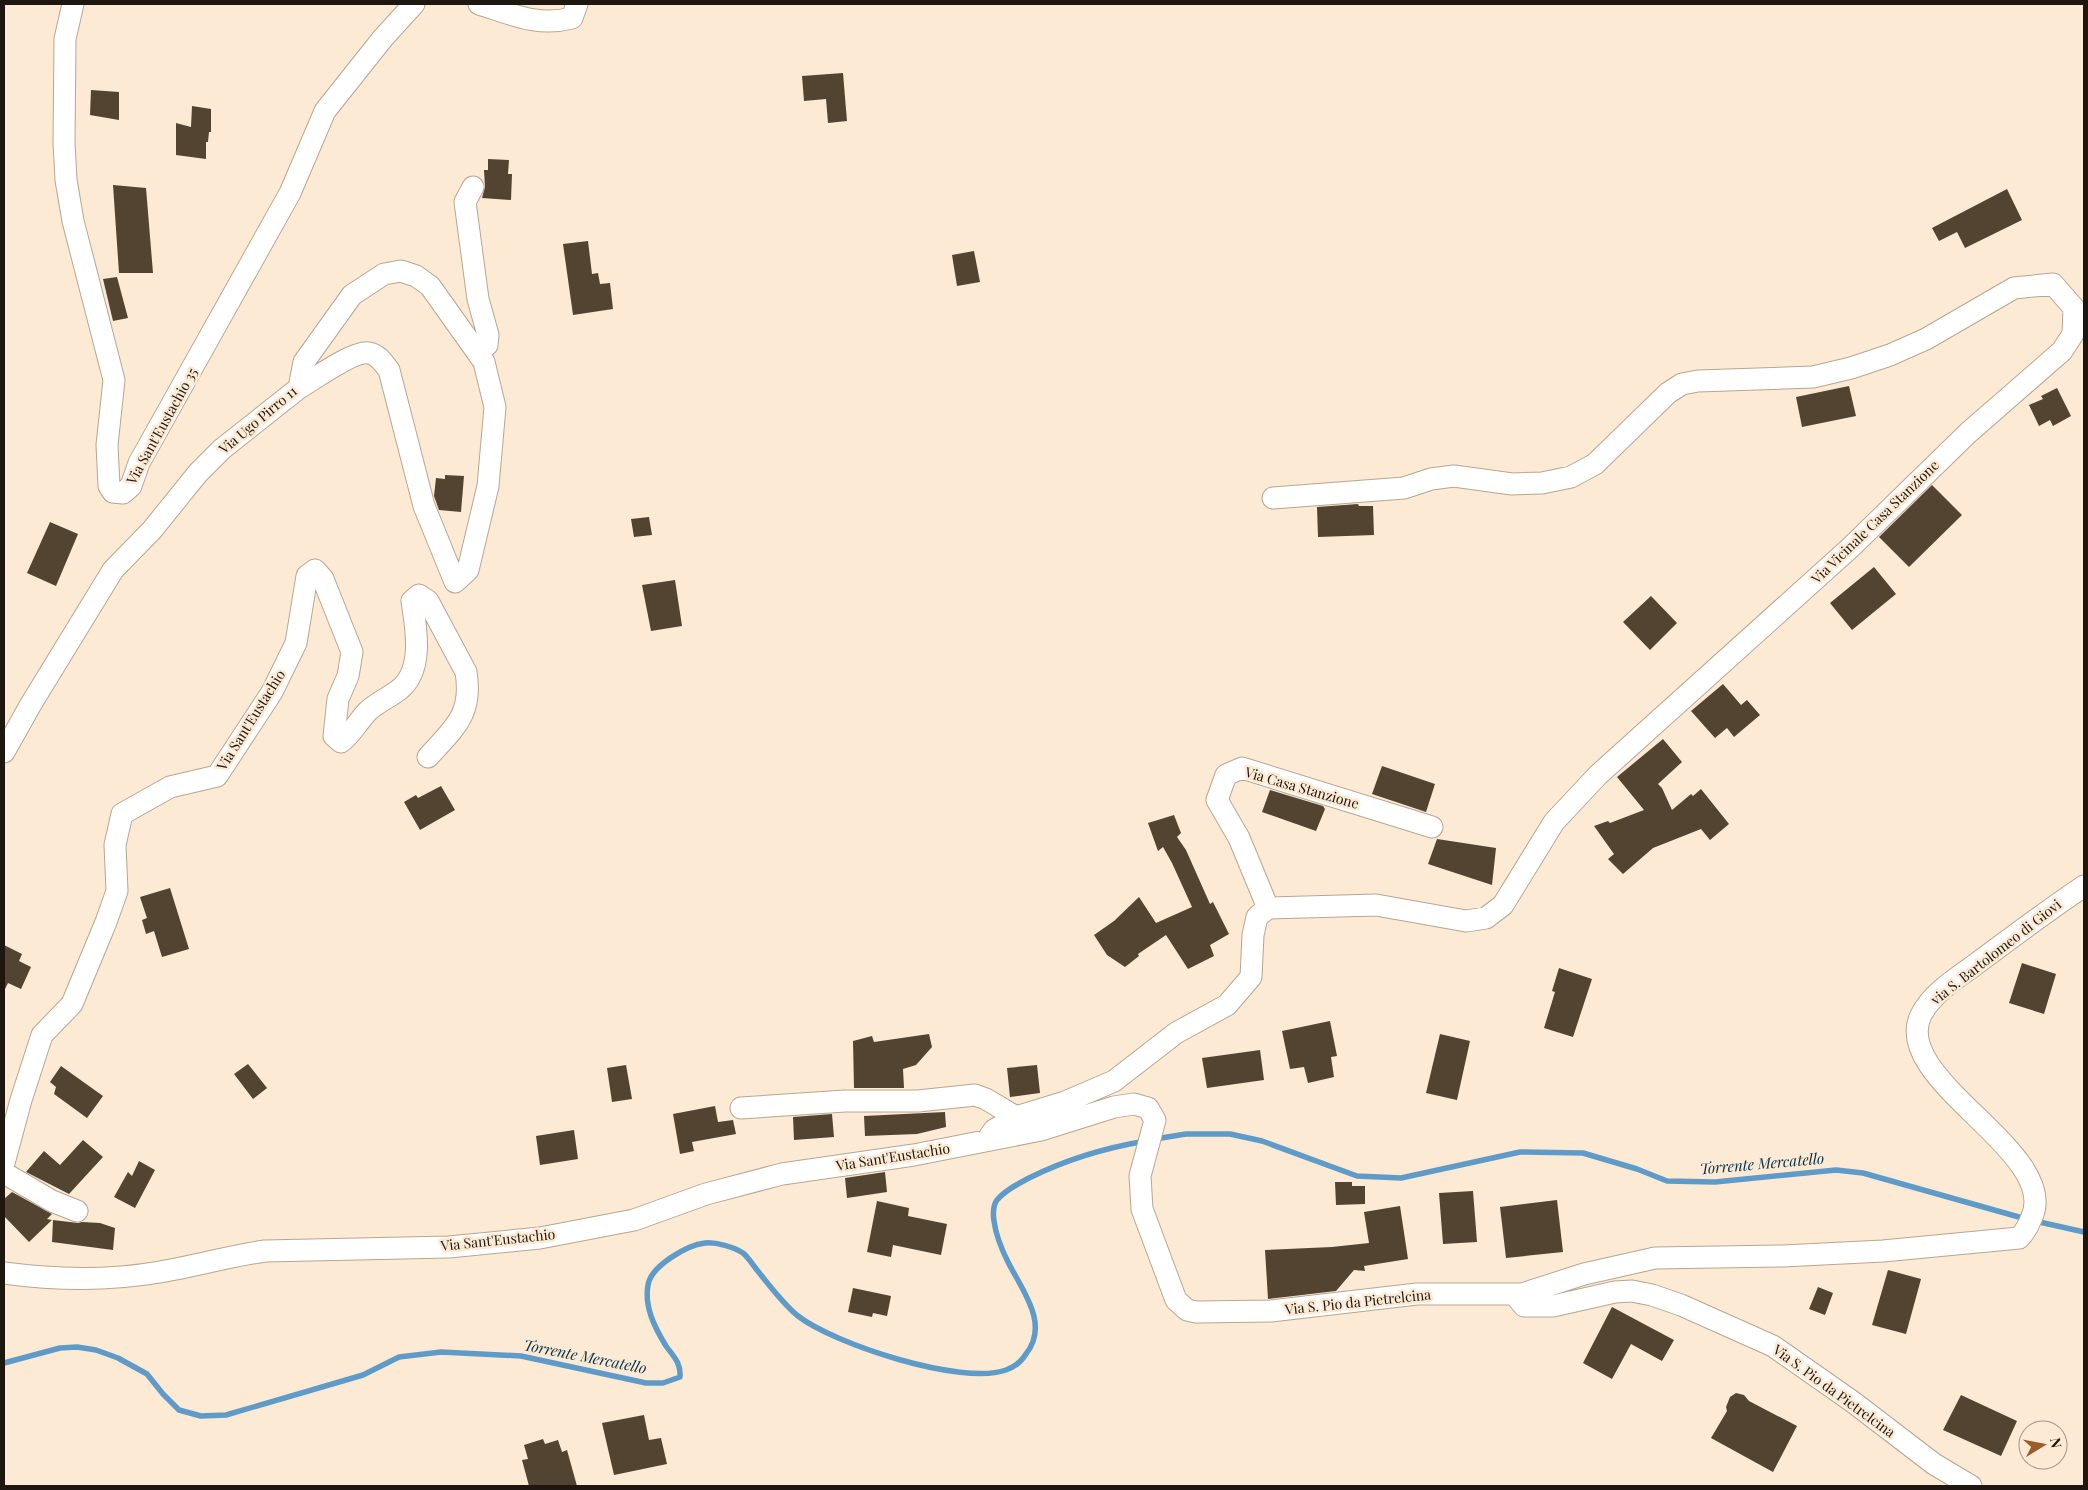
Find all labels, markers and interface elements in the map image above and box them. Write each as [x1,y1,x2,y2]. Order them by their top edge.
street label: Via Sant'Eustachio 35 [121,364,202,488]
street label: Via Ugo Pirro 11 [214,381,301,459]
street label: Via Vicinale Casa Stanzione [1806,456,1943,588]
street label: Via Sant'Eustachio [212,666,289,774]
street label: Via Casa Stanzione [1242,762,1361,813]
street label: via S. Bartolomeo di Giovi [1926,895,2065,1009]
street label: Via Sant'Eustachio [834,1138,952,1175]
water label: Torrente Mercatello [1699,1148,1825,1178]
street label: Via Sant'Eustachio [439,1224,556,1255]
street label: Via S. Pio da Pietrelcina [1283,1284,1432,1319]
water label: Torrente Mercatello [522,1334,648,1378]
street label: Via S. Pio da Pietrelcina [1769,1339,1899,1441]
north arrow [2018,1420,2068,1470]
text: N [2046,1436,2067,1449]

